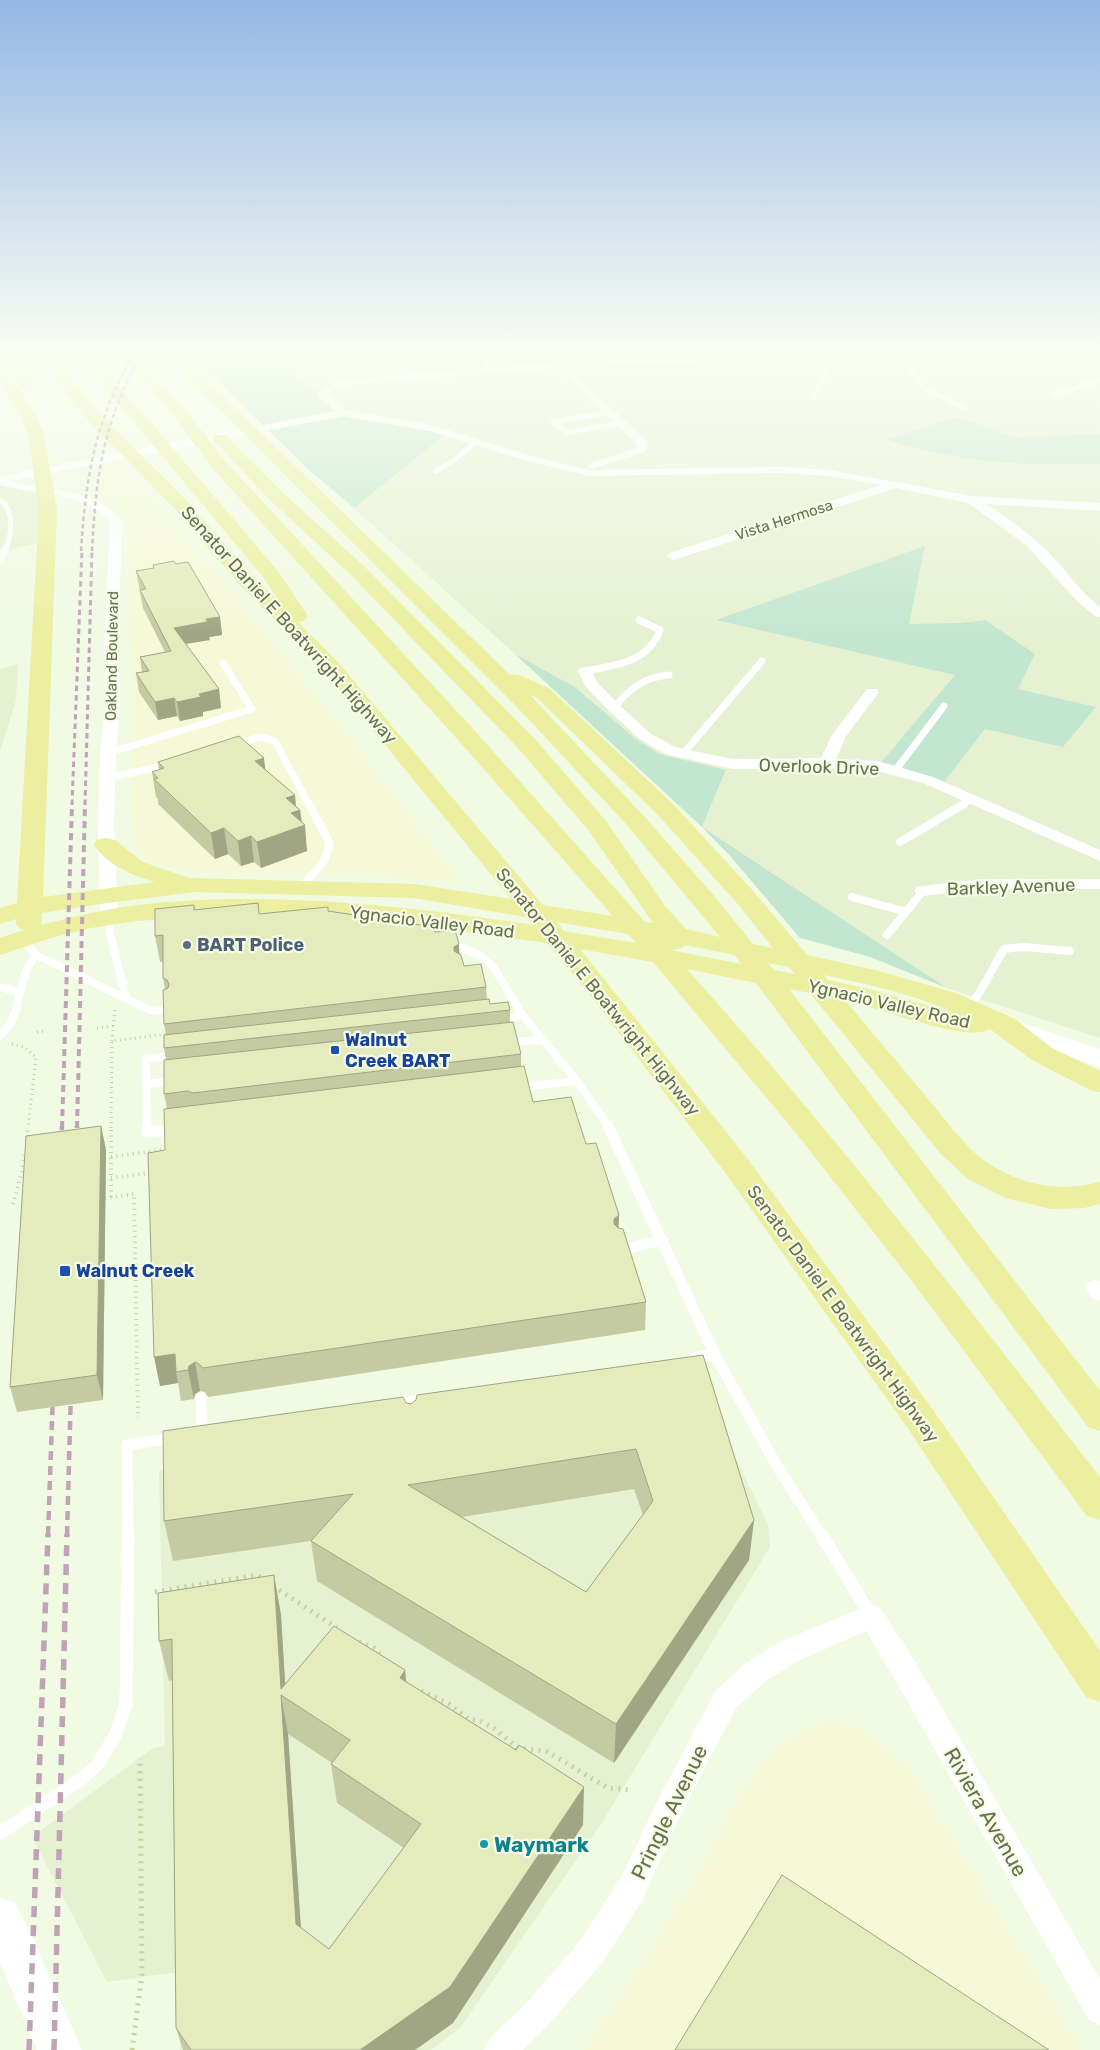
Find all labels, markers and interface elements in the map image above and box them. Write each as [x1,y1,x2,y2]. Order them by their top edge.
street label: Vista Hermosa [733,496,835,544]
street label: Senator Daniel E Boatwright Highway [176,501,402,749]
street label: Oakland Boulevard [102,591,122,721]
street label: Overlook Drive [758,754,880,780]
street label: Senator Daniel E Boatwright Highway [491,864,705,1120]
street label: Barkley Avenue [946,874,1076,900]
street label: Ygnacio Valley Road [348,901,516,943]
place label: BART Police [197,934,304,956]
marker: BART Police [181,939,193,951]
street label: Ygnacio Valley Road [806,975,972,1033]
place label: Walnut Creek BART [345,1029,450,1072]
marker: Walnut Creek BART [329,1044,341,1056]
street label: Senator Daniel E Boatwright Highway [742,1181,944,1447]
place label: Walnut Creek [76,1260,195,1282]
marker: Walnut Creek [58,1264,72,1278]
street label: Pringle Avenue [626,1741,712,1883]
street label: Riviera Avenue [939,1743,1033,1881]
place label: Waymark [494,1832,590,1857]
marker: Waymark [478,1838,490,1850]

